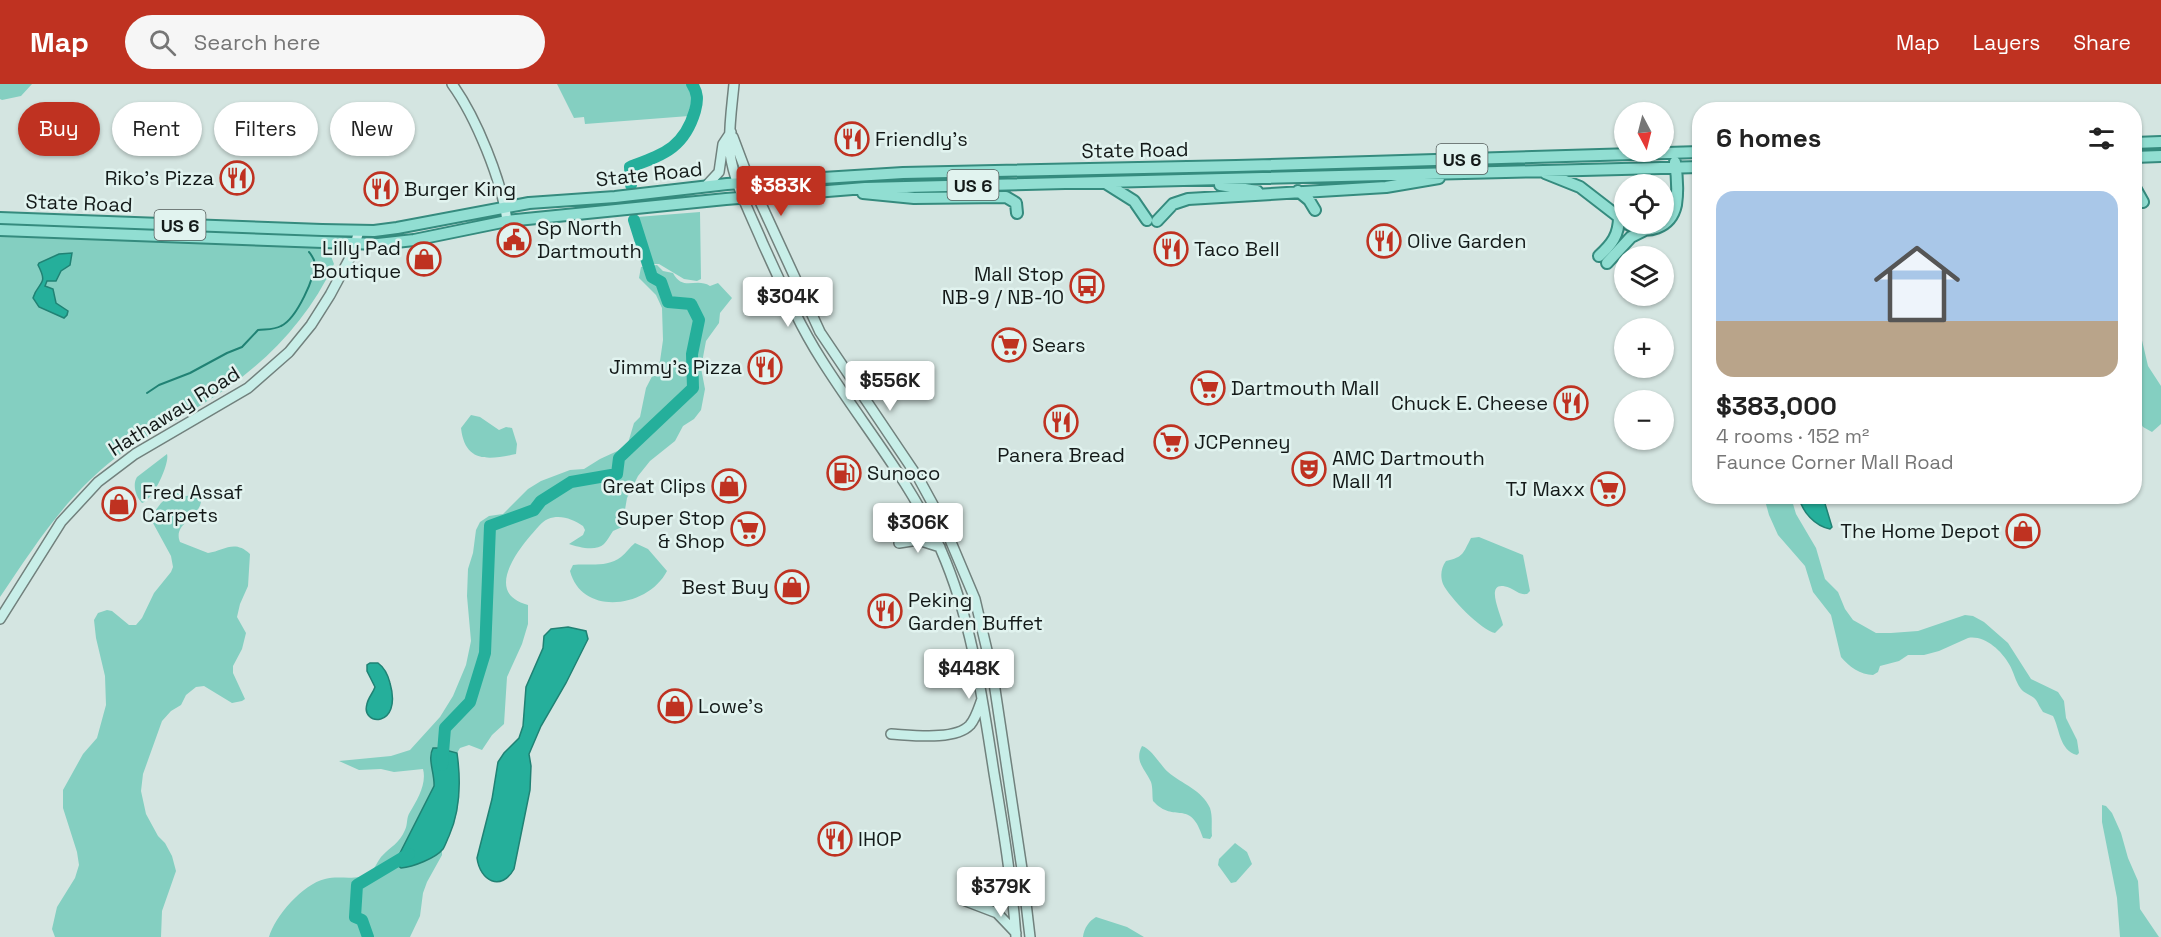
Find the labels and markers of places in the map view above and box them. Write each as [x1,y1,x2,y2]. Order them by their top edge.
restaurant icon: Friendly's [834,121,870,157]
place label: Friendly's [875,126,968,152]
restaurant icon: Riko's Pizza [219,160,255,196]
place label: Riko's Pizza [105,165,214,191]
pin: $383K [739,166,823,217]
restaurant icon: Burger King [363,171,399,207]
place label: Burger King [404,176,516,202]
place label: Sp North Dartmouth [537,215,642,264]
public building icon: Sp North Dartmouth [496,222,532,258]
restaurant icon: Olive Garden [1366,223,1402,259]
place label: Olive Garden [1407,228,1526,254]
restaurant icon: Taco Bell [1153,231,1189,267]
place label: Lilly Pad Boutique [312,235,401,284]
place label: Taco Bell [1194,236,1280,262]
shop icon: Lilly Pad Boutique [406,241,442,277]
place label: Mall Stop NB-9 / NB-10 [942,261,1064,310]
bus stop icon: Mall Stop NB-9 / NB-10 [1069,268,1105,304]
pin: $304K [746,277,830,328]
supermarket icon: Sears [991,327,1027,363]
place label: Sears [1032,332,1085,358]
restaurant icon: Jimmy's Pizza [747,349,783,385]
place label: Jimmy's Pizza [609,354,742,380]
pin: $556K [848,361,932,412]
supermarket icon: Dartmouth Mall [1190,370,1226,406]
place label: Dartmouth Mall [1231,375,1380,401]
restaurant icon: Chuck E. Cheese [1553,385,1589,421]
place label: Chuck E. Cheese [1391,390,1548,416]
restaurant icon: Panera Bread [1043,404,1079,440]
supermarket icon: JCPenney [1153,424,1189,460]
place label: JCPenney [1194,429,1291,455]
place label: Panera Bread [997,442,1125,468]
place label: AMC Dartmouth Mall 11 [1332,445,1485,494]
theatre icon: AMC Dartmouth Mall 11 [1291,451,1327,487]
fuel station icon: Sunoco [826,455,862,491]
place label: Sunoco [867,460,940,486]
shop icon: Great Clips [711,468,747,504]
supermarket icon: TJ Maxx [1590,471,1626,507]
place label: Great Clips [603,473,706,499]
place label: TJ Maxx [1505,476,1585,502]
place label: Fred Assaf Carpets [142,479,243,528]
shop icon: Fred Assaf Carpets [101,486,137,522]
pin: $306K [876,503,960,554]
place label: Super Stop & Shop [617,505,725,554]
supermarket icon: Super Stop & Shop [730,511,766,547]
shop icon: The Home Depot [2005,513,2041,549]
place label: The Home Depot [1840,518,2000,544]
shop icon: Best Buy [774,569,810,605]
place label: Best Buy [682,574,769,600]
place label: Peking Garden Buffet [908,587,1043,636]
restaurant icon: Peking Garden Buffet [867,593,903,629]
pin: $448K [927,649,1011,700]
shop icon: Lowe's [657,688,693,724]
place label: Lowe's [698,693,764,719]
restaurant icon: IHOP [817,821,853,857]
place label: IHOP [858,826,901,852]
pin: $379K [959,867,1043,918]

